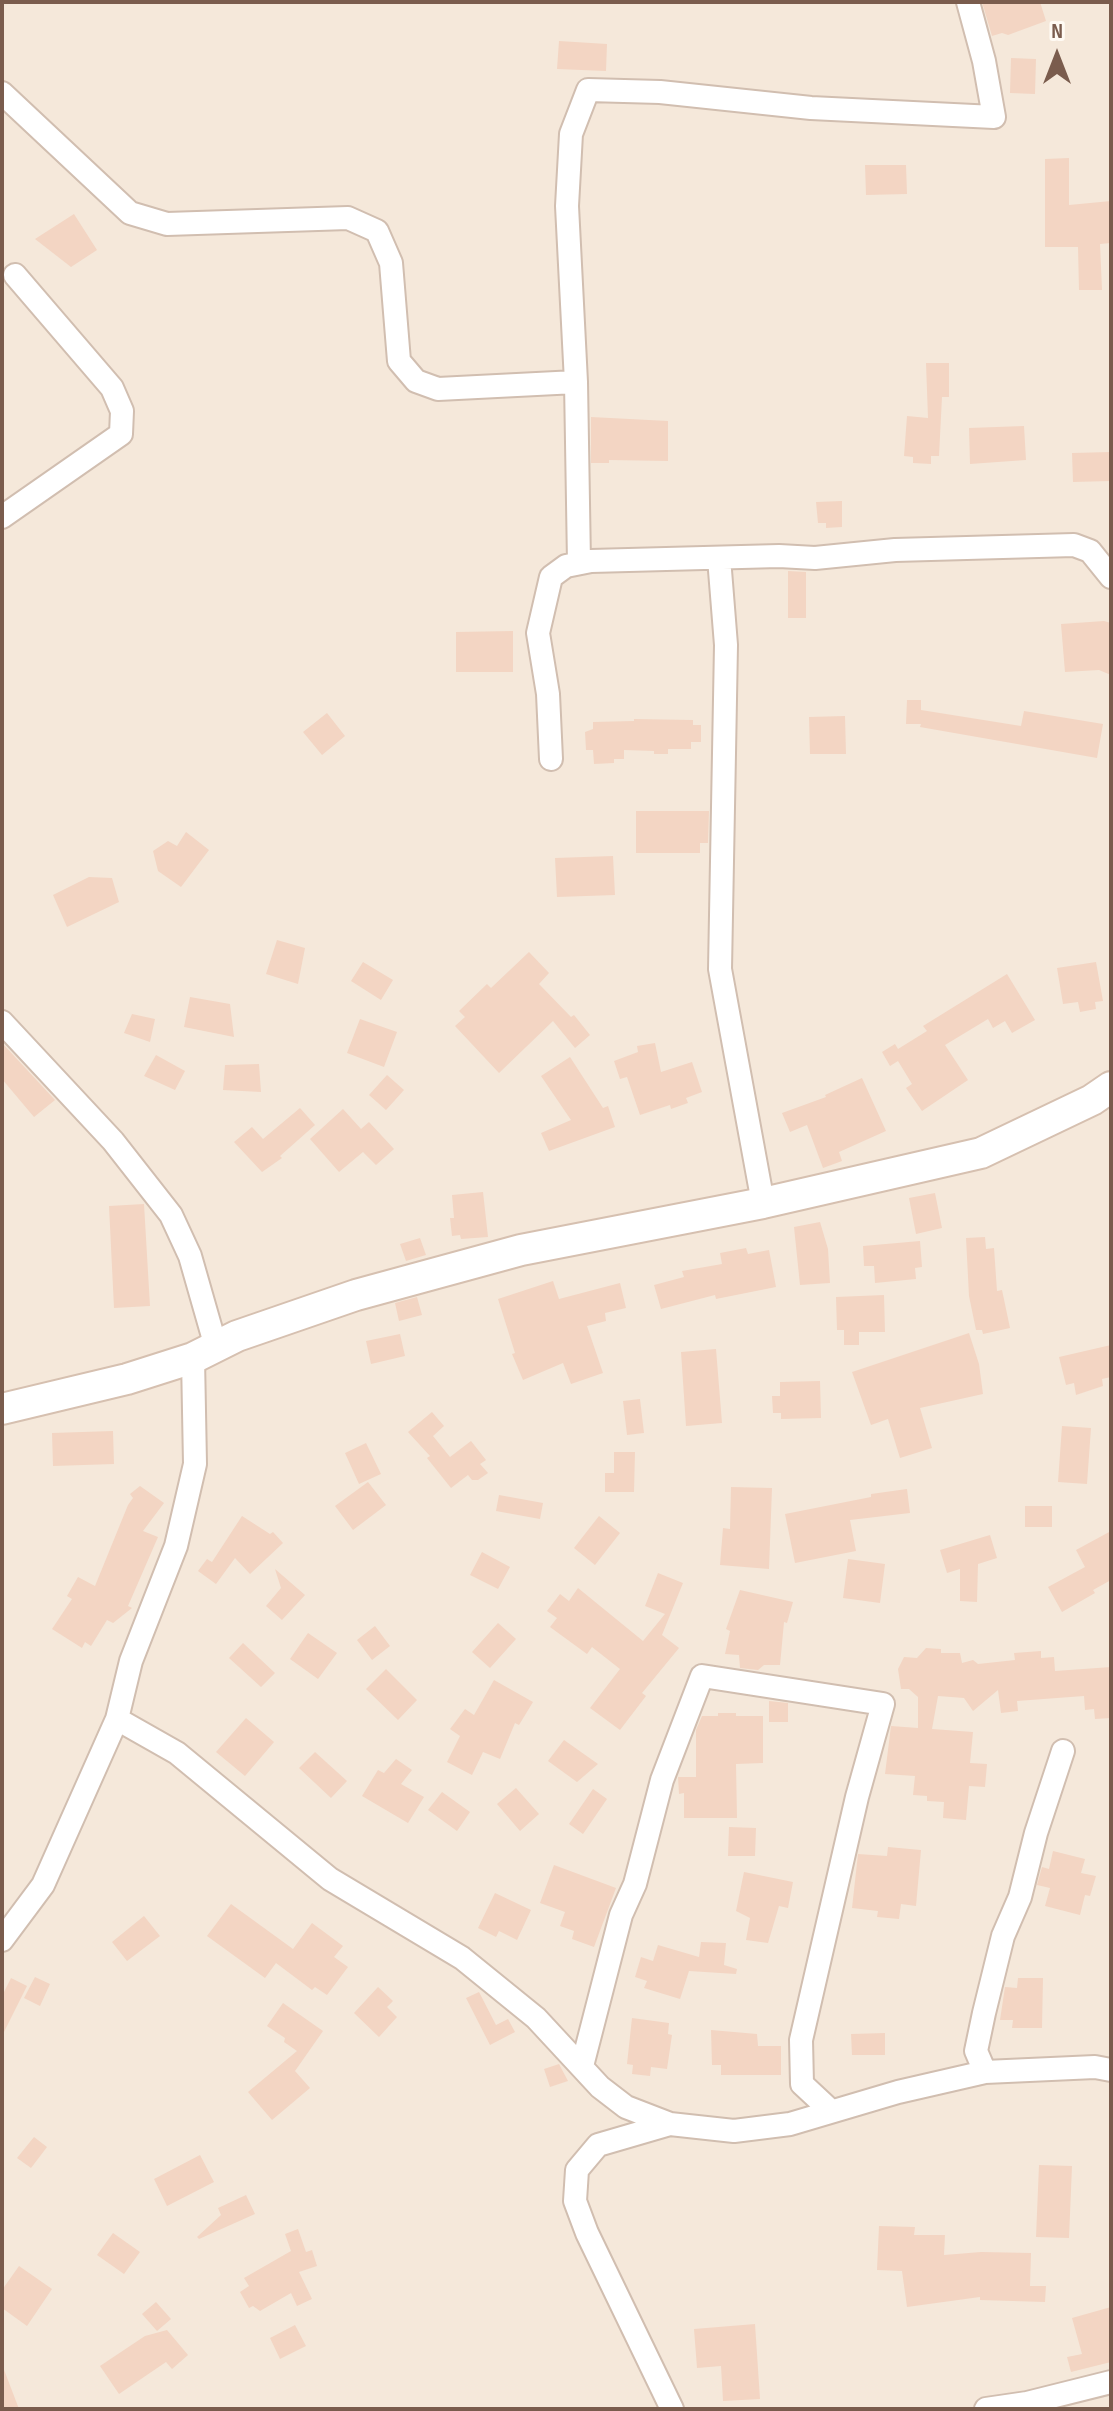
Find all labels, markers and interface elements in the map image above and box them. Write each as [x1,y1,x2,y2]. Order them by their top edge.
north arrow [1017,16,1097,96]
text: N [1051,18,1063,45]

